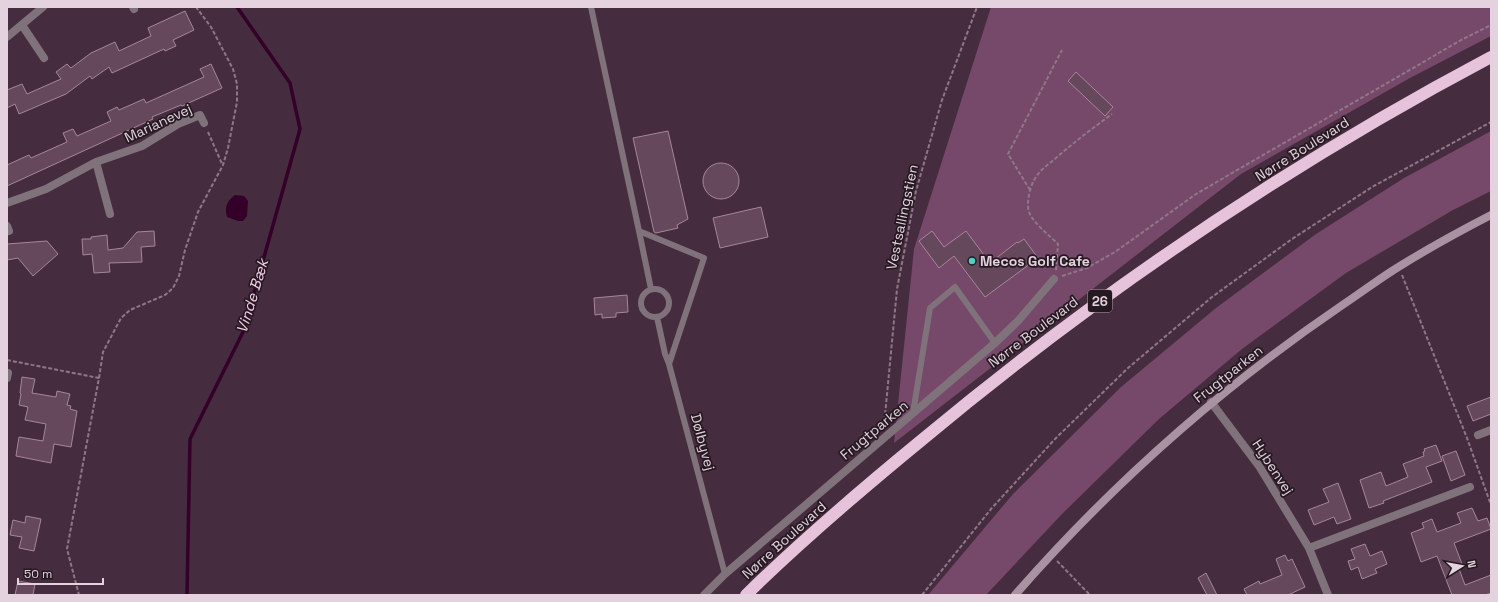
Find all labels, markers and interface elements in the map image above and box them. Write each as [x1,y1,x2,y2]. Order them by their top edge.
street label: Marianevej [121,100,195,146]
street label: Nørre Boulevard [1252,113,1352,185]
street label: Vestsallingstien [882,163,922,271]
place label: Mecos Golf Cafe [980,252,1090,270]
water label: Vinde Bæk [232,255,273,335]
marker: Mecos Golf Cafe [967,256,977,266]
road number: 26 [1088,290,1112,312]
street label: Nørre Boulevard [985,292,1081,372]
street label: Frugtparken [1190,341,1266,407]
street label: Frugtparken [836,396,912,464]
street label: Dølbyvej [687,412,719,472]
street label: Hybenvej [1248,436,1298,498]
street label: Nørre Boulevard [738,497,830,583]
north arrow [1442,546,1482,586]
text: N [1464,559,1479,569]
scale bar [18,560,103,586]
text: 50 m [24,566,52,582]

